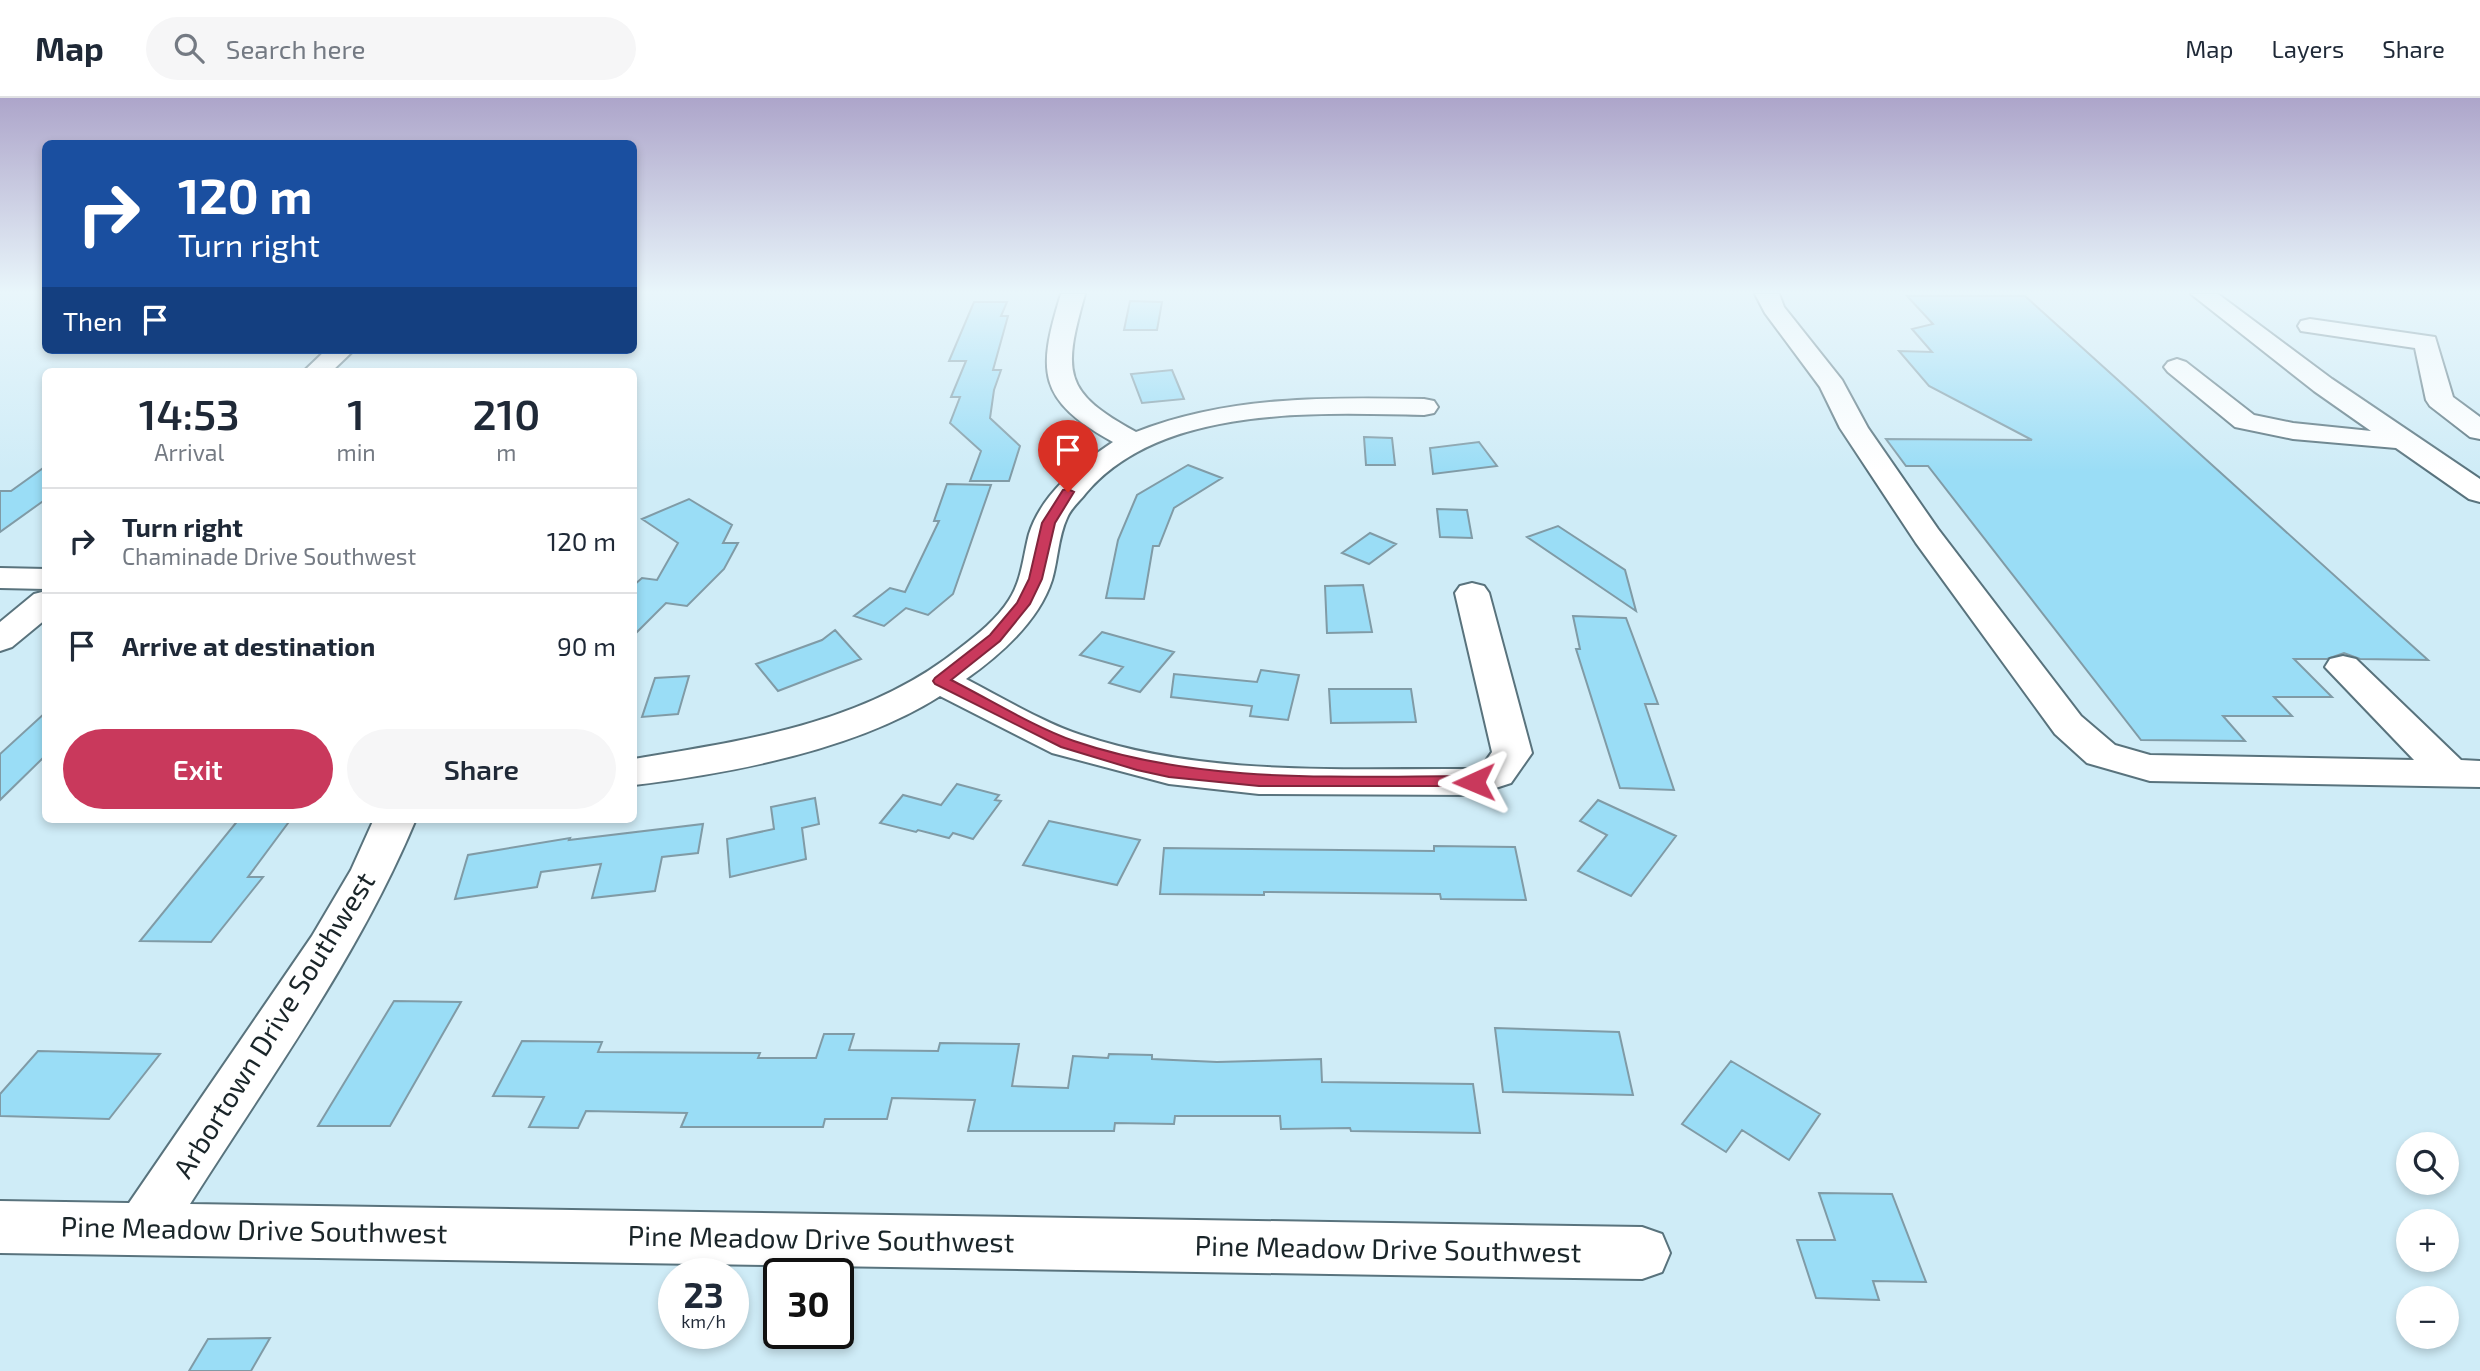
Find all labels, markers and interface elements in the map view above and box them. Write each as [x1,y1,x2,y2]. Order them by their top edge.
search box [146,17,636,80]
text: Map [35,28,104,68]
icon: search [170,29,208,67]
text: Search here [226,33,365,64]
text: Map [2185,34,2233,63]
text: Layers [2271,34,2344,63]
text: Share [2382,34,2445,63]
text: 120 m [178,165,312,224]
icon: right [63,168,154,259]
text: Turn right [178,225,320,263]
icon: arrive [136,301,174,339]
text: Then [63,305,122,336]
text: 14:53 [139,388,240,438]
text: 1 [347,388,365,438]
text: 210 [473,388,540,438]
pin [1038,420,1098,492]
icon: arrive [1049,431,1087,469]
text: Arrival [154,438,224,466]
text: min [337,438,376,466]
text: m [496,438,516,466]
text: Turn right [122,511,243,542]
icon: right [63,522,101,560]
text: 120 m [547,525,616,556]
text: Chaminade Drive Southwest [122,542,416,570]
icon: arrive [63,627,101,665]
text: Arrive at destination [122,630,375,661]
text: 90 m [557,630,616,661]
button: Exit [63,729,333,809]
button: Share [347,729,616,809]
position arrow [1437,745,1511,819]
street label: Arbortown Drive Southwest [165,865,381,1184]
map controls [2396,1132,2459,1349]
button: search [2396,1132,2459,1195]
street label: Pine Meadow Drive Southwest [60,1209,448,1249]
button: + [2396,1209,2459,1272]
street label: Pine Meadow Drive Southwest [627,1218,1015,1258]
street label: Pine Meadow Drive Southwest [1194,1228,1582,1268]
speed limit sign: 30 [763,1258,854,1349]
text: 23 [683,1273,724,1315]
button: − [2396,1286,2459,1349]
text: km/h [681,1310,726,1332]

